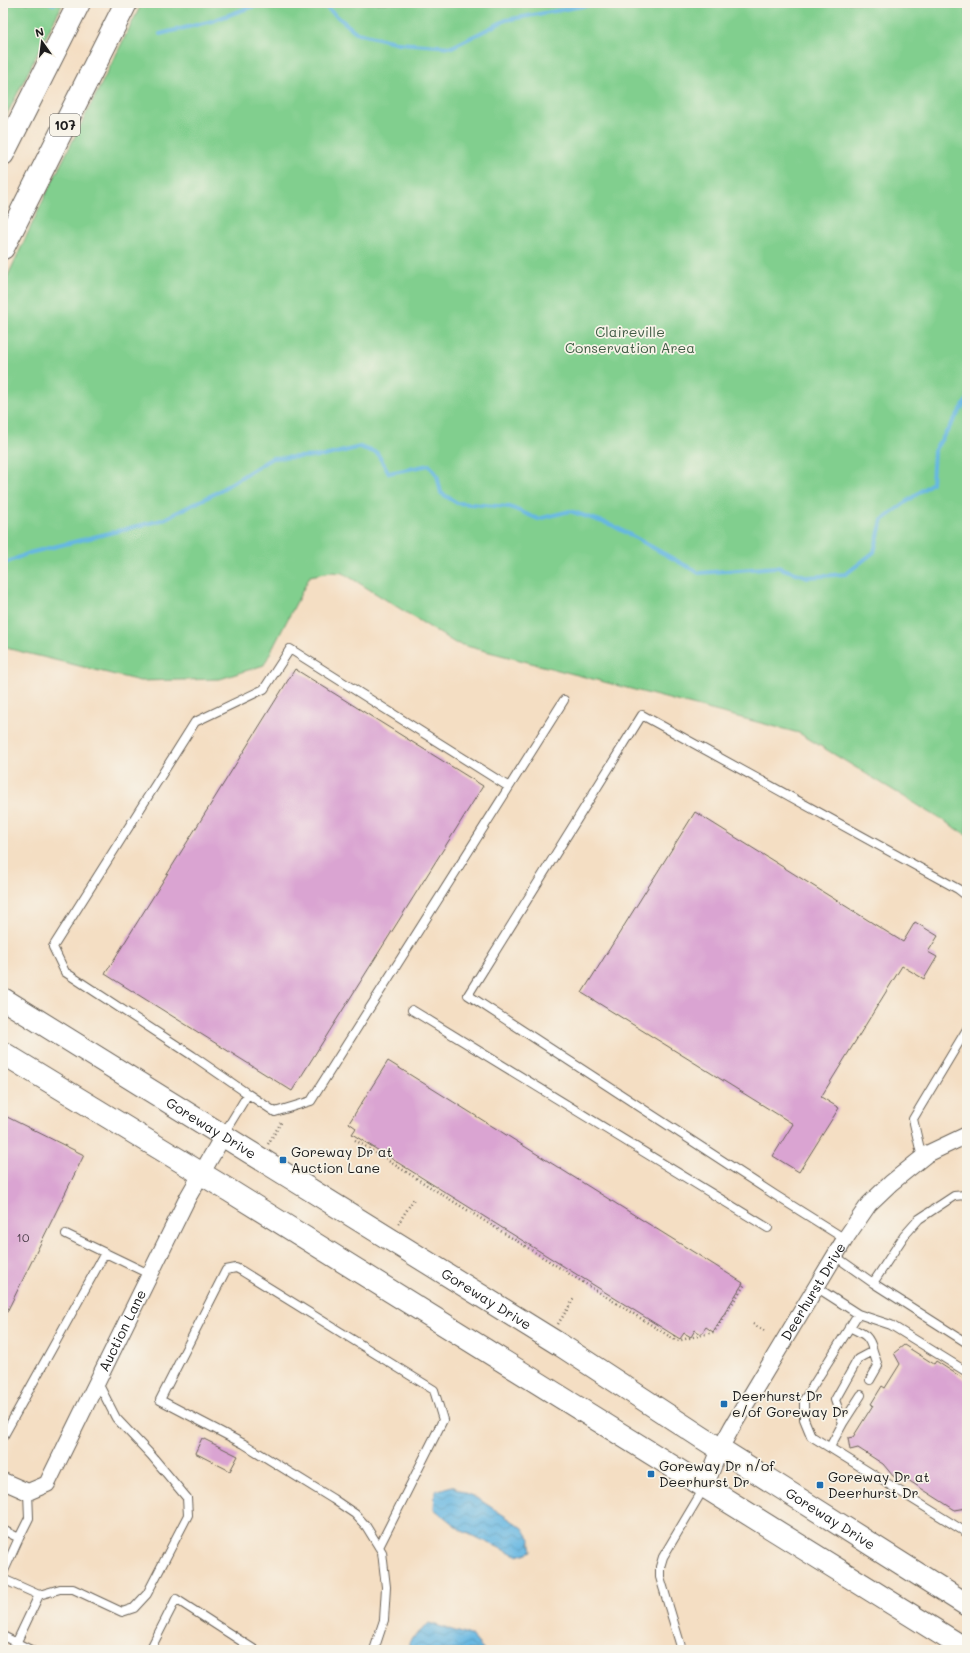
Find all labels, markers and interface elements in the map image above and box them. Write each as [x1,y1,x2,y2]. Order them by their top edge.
north arrow [22,22,62,62]
text: N [34,24,45,40]
road number: 107 [50,114,80,136]
park label: Claireville Conservation Area [565,322,695,357]
street label: Goreway Drive [163,1093,260,1163]
place label: Goreway Dr at Auction Lane [291,1142,393,1177]
marker: Goreway Dr at Auction Lane [278,1155,288,1165]
house number: 10 [17,1229,30,1245]
street label: Deerhurst Drive [776,1239,850,1344]
street label: Goreway Drive [438,1263,535,1334]
street label: Auction Lane [94,1286,150,1374]
place label: Deerhurst Dr e/of Goreway Dr [732,1386,849,1421]
marker: Deerhurst Dr e/of Goreway Dr [719,1399,729,1409]
place label: Goreway Dr n/of Deerhurst Dr [659,1456,775,1491]
place label: Goreway Dr at Deerhurst Dr [828,1467,930,1502]
marker: Goreway Dr n/of Deerhurst Dr [646,1469,656,1479]
marker: Goreway Dr at Deerhurst Dr [815,1480,825,1490]
street label: Goreway Drive [782,1483,879,1554]

